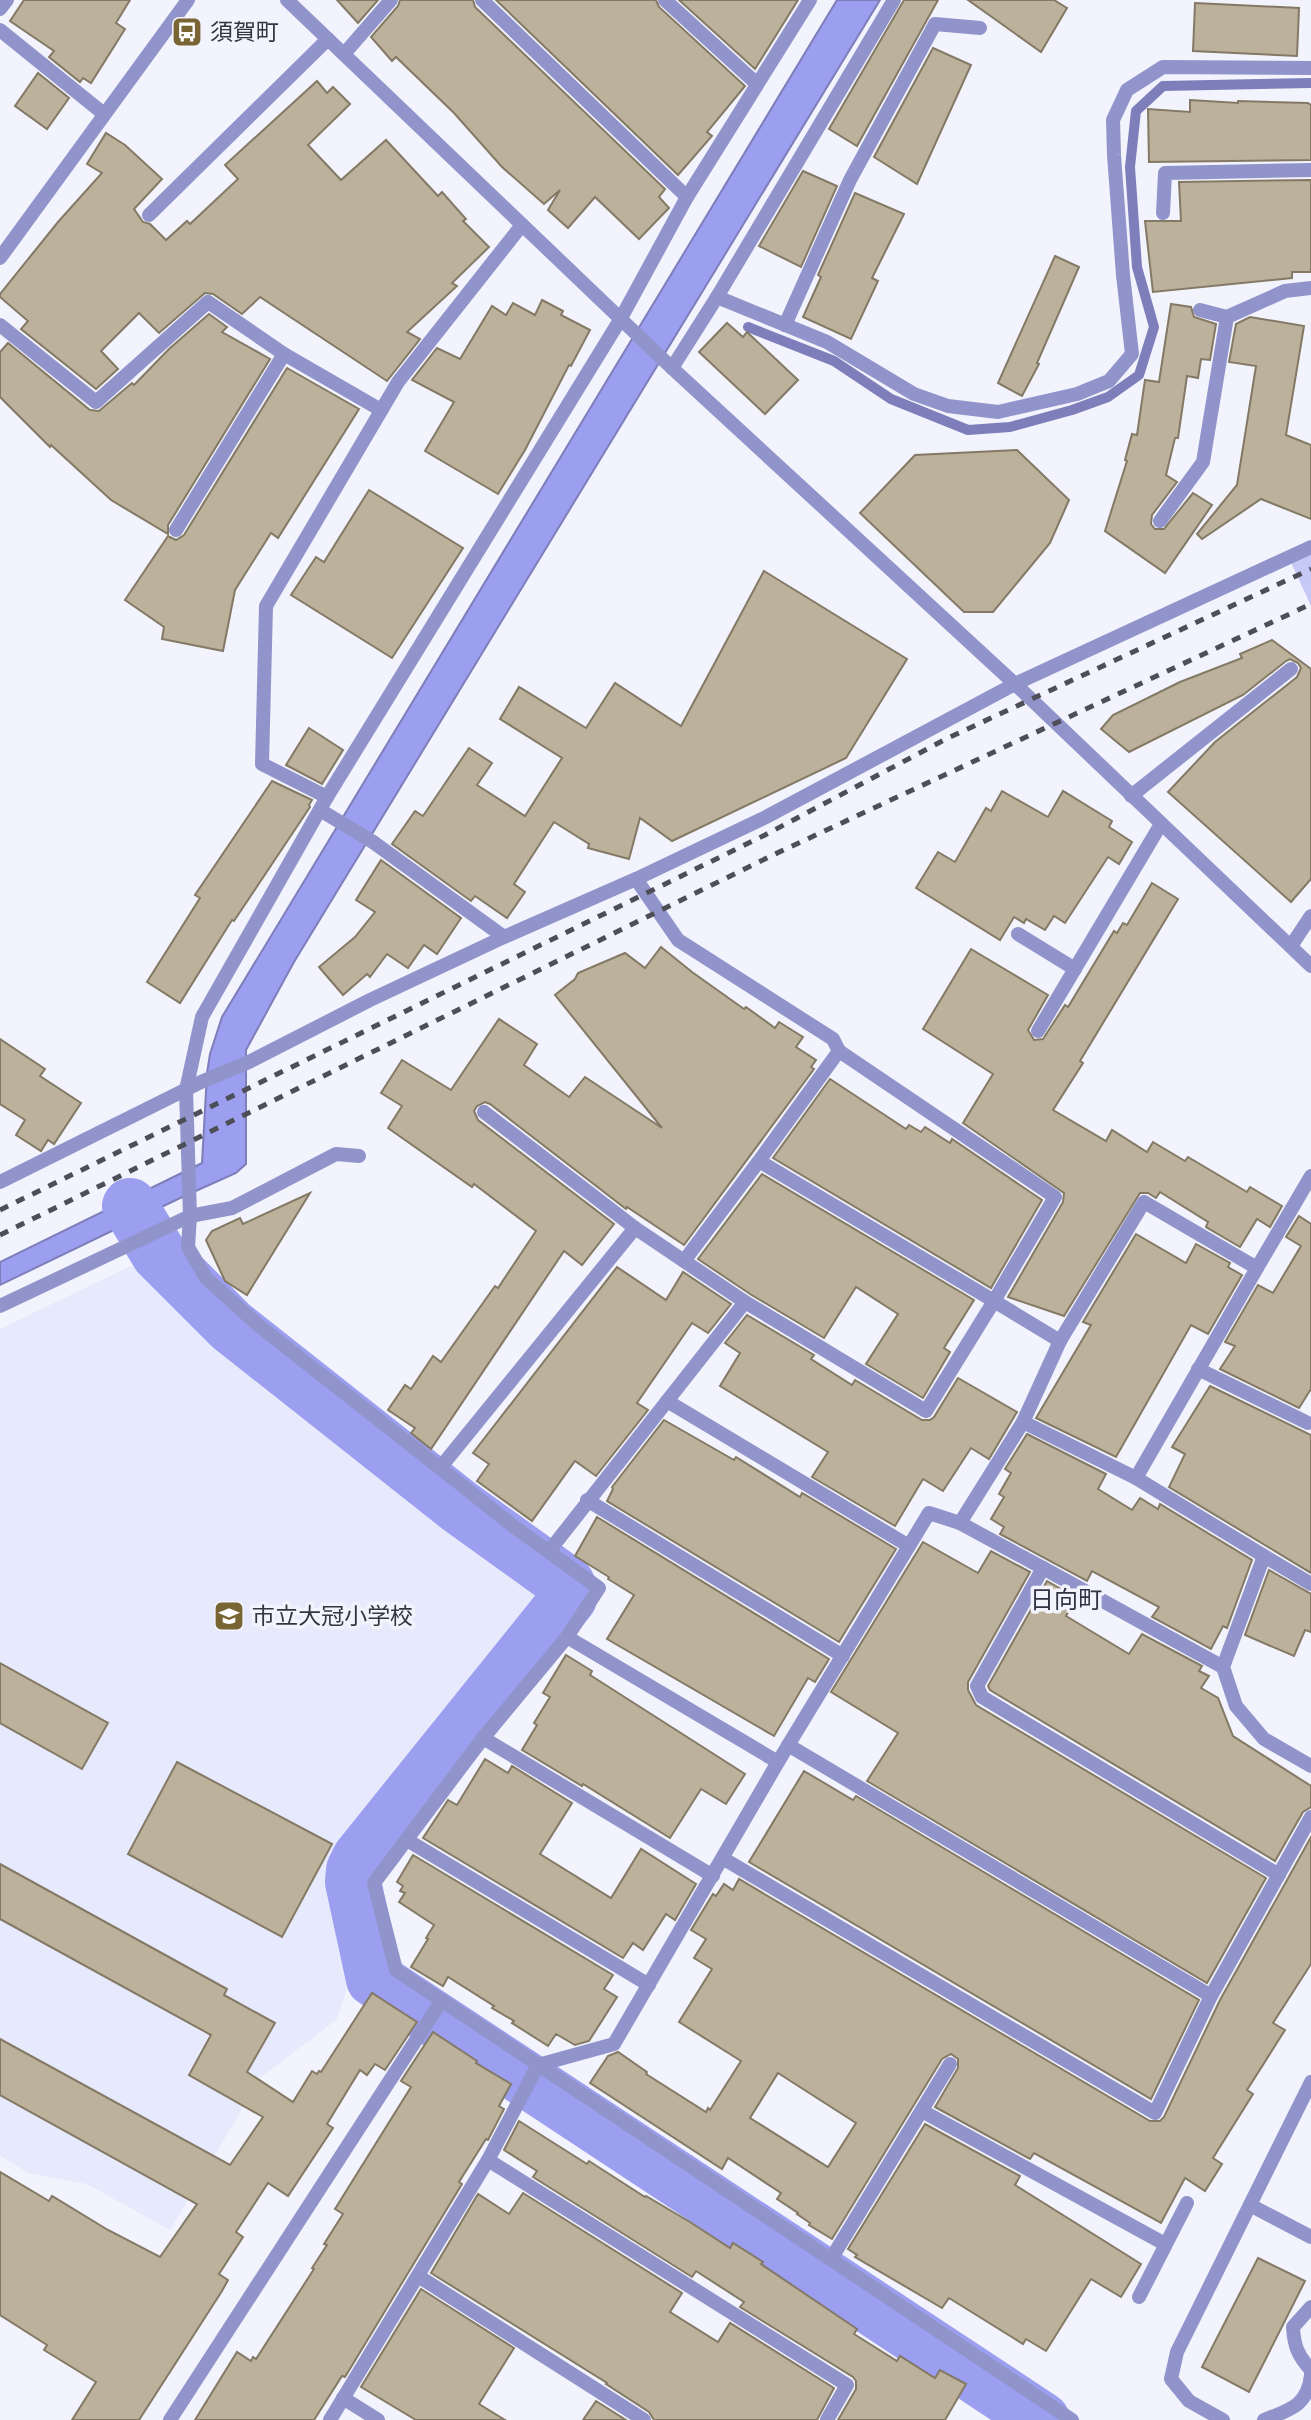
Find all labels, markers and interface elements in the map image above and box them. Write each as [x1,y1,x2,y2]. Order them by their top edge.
bus stop icon: 須賀町 [170,15,204,49]
place label: 須賀町 [210,17,279,47]
district label: 日向町 [1030,1584,1102,1615]
school or university icon: 市立大冠小学校 [212,1599,246,1633]
place label: 市立大冠小学校 [252,1601,413,1631]

